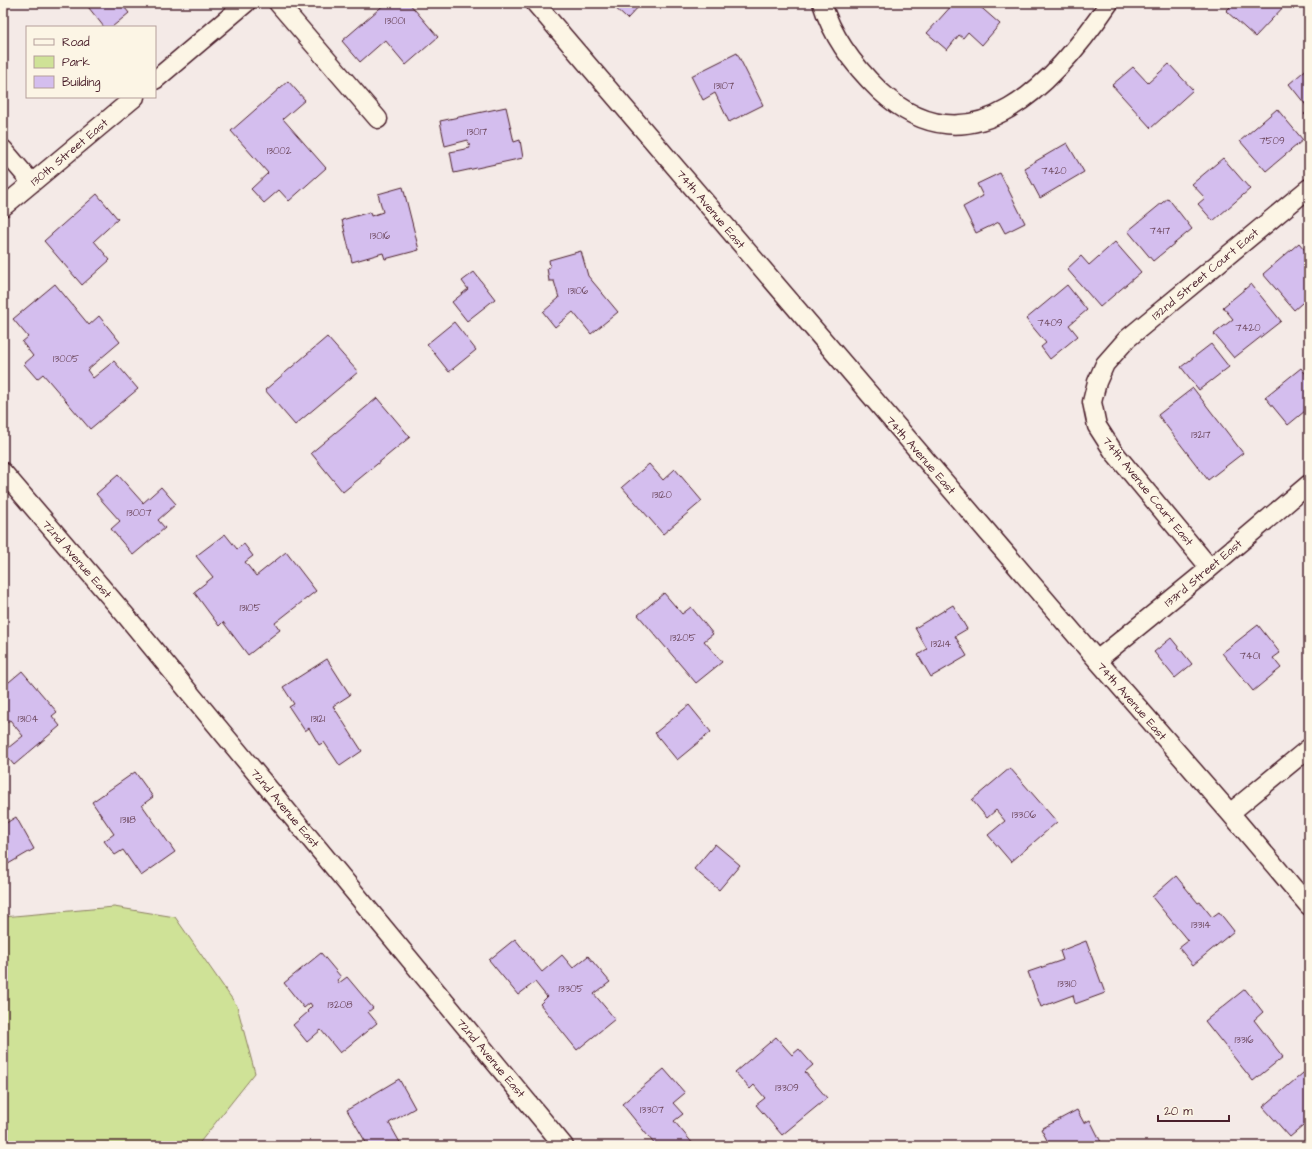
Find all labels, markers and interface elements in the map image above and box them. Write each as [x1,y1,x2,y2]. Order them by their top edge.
house number: 13001 [385,14,406,28]
legend [26,26,156,98]
text: Road [62,34,90,51]
text: Park [62,54,90,71]
text: Building [62,74,100,92]
house number: 13107 [714,79,734,93]
street label: 130th Street East [27,115,112,190]
house number: 13017 [467,125,487,139]
house number: 7509 [1259,134,1285,148]
house number: 13002 [267,144,292,158]
house number: 7420 [1042,164,1067,178]
street label: 74th Avenue East [672,166,749,253]
street label: 132nd Street Court East [1148,224,1263,324]
house number: 7417 [1150,224,1170,238]
house number: 13016 [370,229,391,243]
house number: 13106 [568,284,589,298]
house number: 7409 [1038,316,1063,330]
house number: 7420 [1236,321,1261,335]
house number: 13005 [53,352,79,366]
street label: 74th Avenue East [882,412,960,498]
house number: 13217 [1191,428,1211,442]
street label: 74th Avenue Court East [1098,433,1197,550]
house number: 13120 [652,488,672,502]
house number: 13007 [126,506,152,520]
street label: 72nd Avenue East [38,516,116,602]
street label: 133rd Street East [1161,536,1246,611]
house number: 13105 [239,601,261,615]
house number: 13205 [670,631,696,645]
house number: 13214 [931,637,951,651]
house number: 7401 [1240,649,1261,663]
street label: 74th Avenue East [1093,658,1171,744]
house number: 13104 [18,712,39,726]
house number: 13121 [311,712,326,726]
street label: 72nd Avenue East [246,765,323,852]
house number: 13306 [1012,808,1037,822]
house number: 13118 [120,813,136,827]
house number: 13314 [1191,918,1211,932]
house number: 13310 [1057,977,1077,991]
house number: 13305 [559,982,583,996]
house number: 13208 [328,998,353,1012]
street label: 72nd Avenue East [452,1015,529,1102]
house number: 13316 [1234,1033,1254,1047]
house number: 13309 [775,1081,799,1095]
scale bar [1158,1097,1229,1123]
house number: 13307 [640,1103,664,1117]
text: 20 m [1164,1103,1193,1120]

